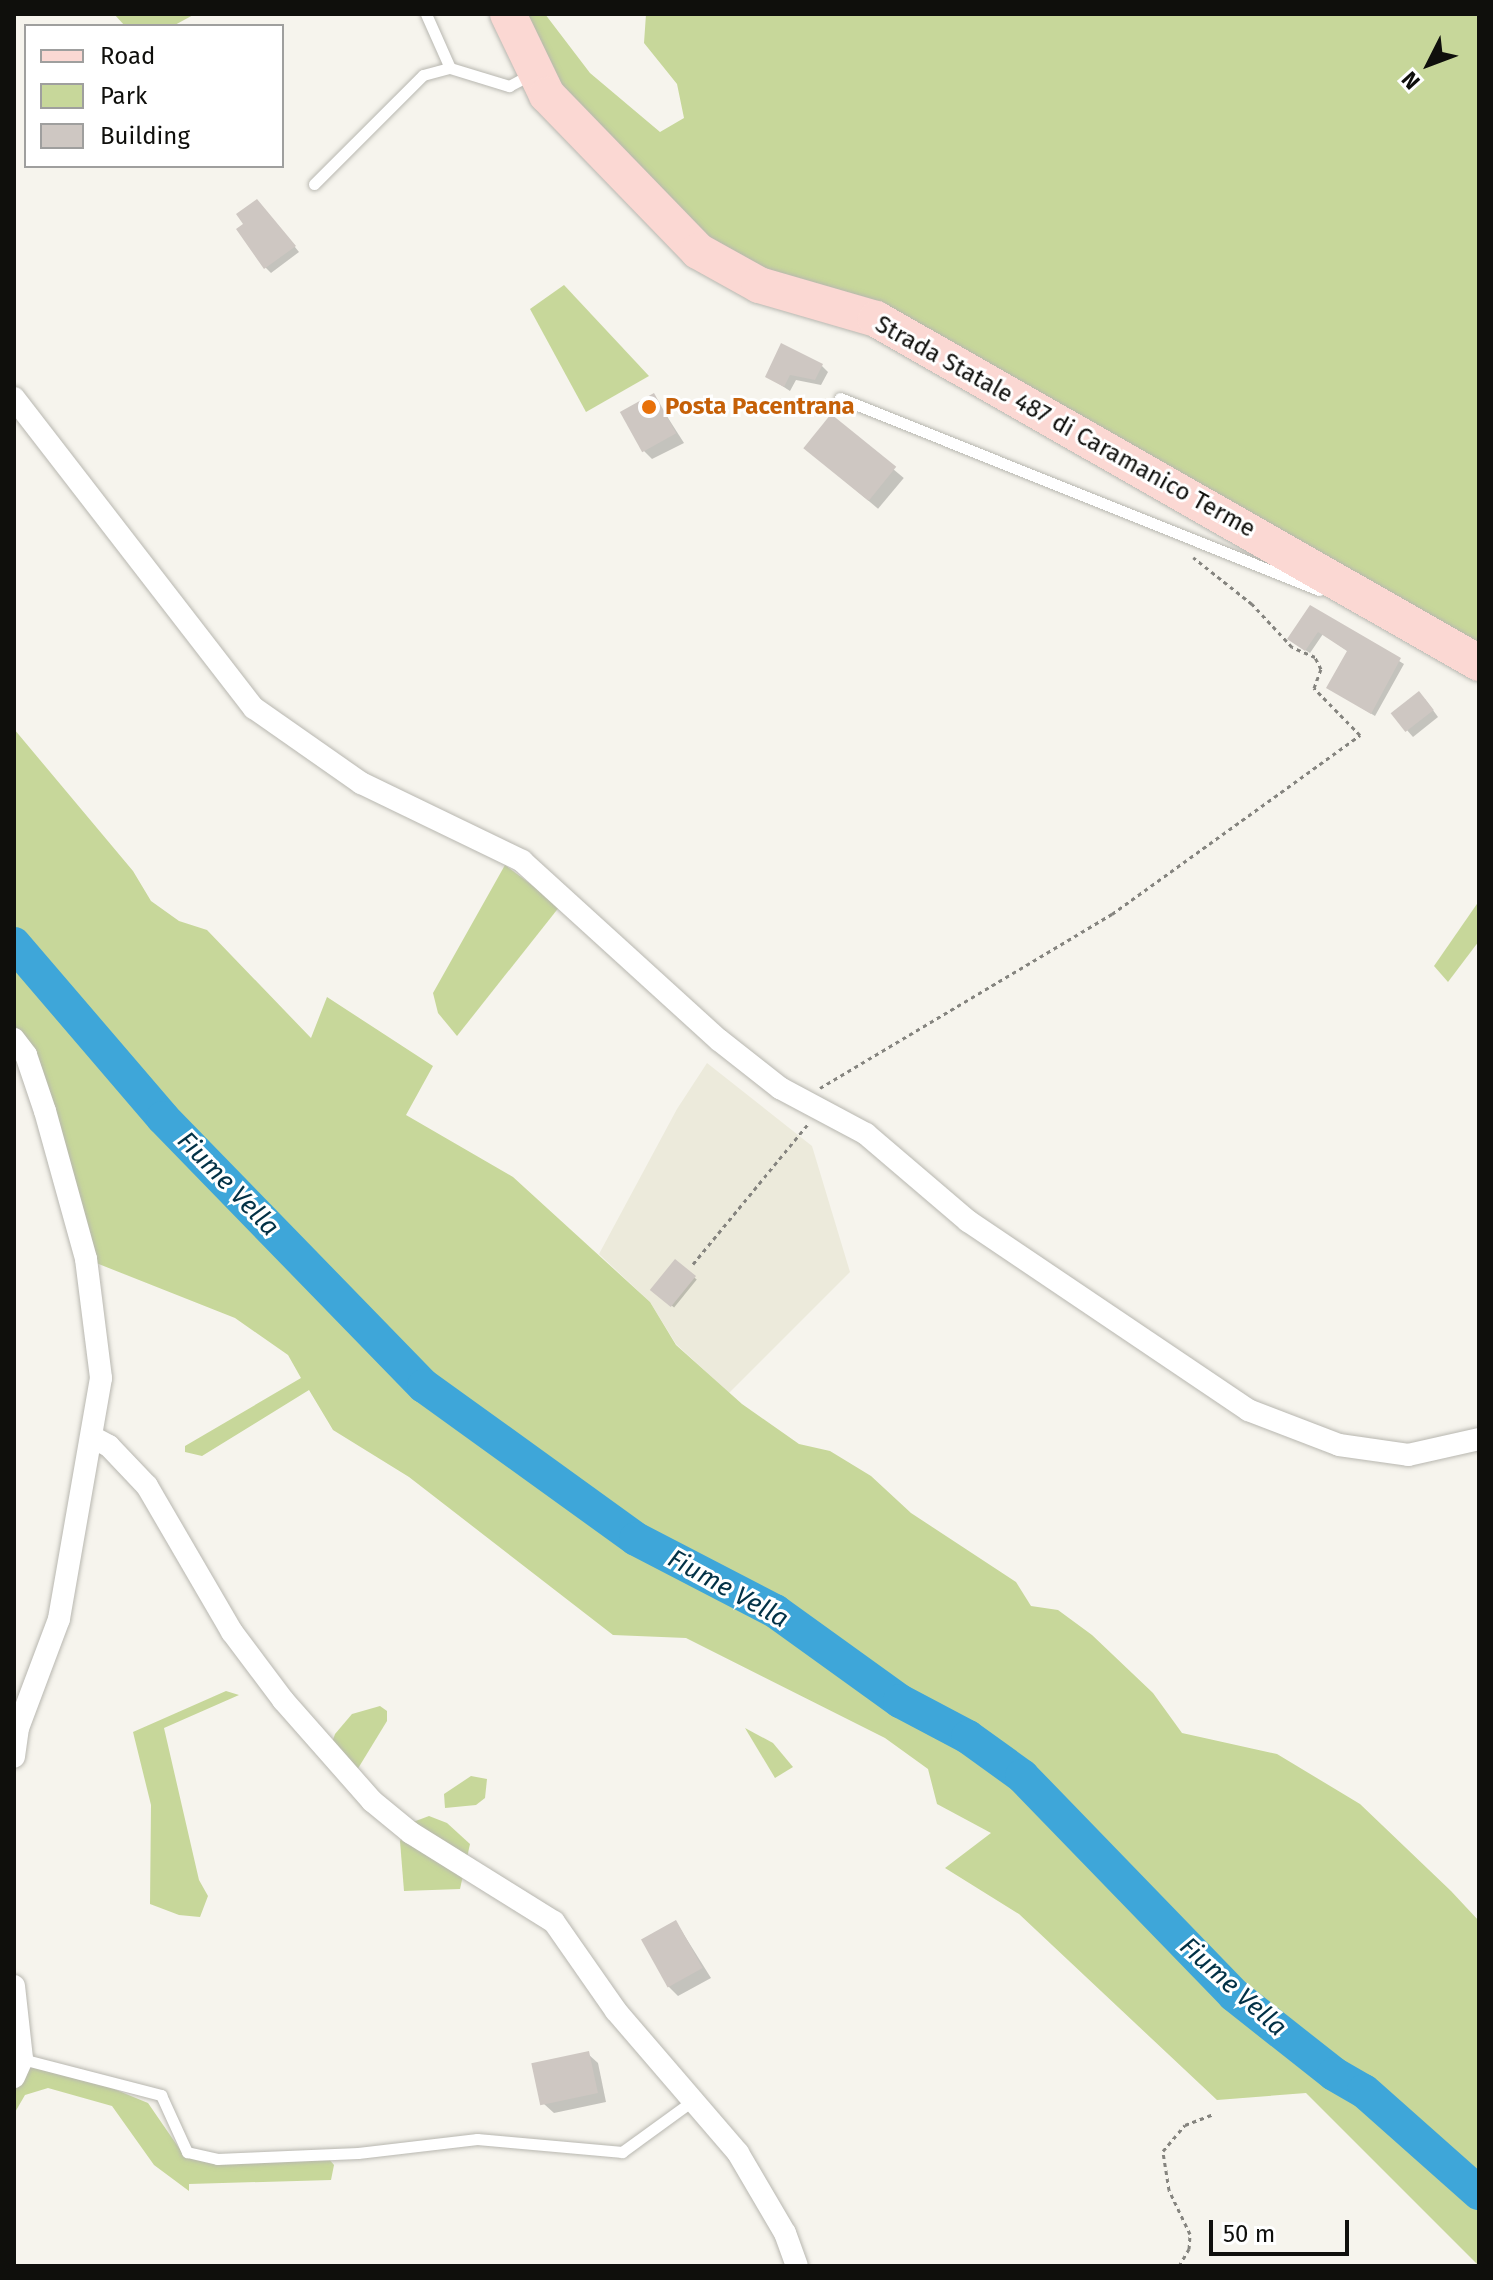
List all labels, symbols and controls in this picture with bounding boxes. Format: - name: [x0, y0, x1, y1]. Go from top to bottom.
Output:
- legend: [24, 24, 284, 168]
- north arrow: [1389, 24, 1469, 104]
- text: Road: [100, 42, 155, 70]
- text: N: [1396, 66, 1426, 95]
- text: Park: [100, 82, 147, 110]
- text: Building: [100, 122, 190, 150]
- street label: Strada Statale 487 di Caramanico Terme: [870, 310, 1260, 544]
- place label: Posta Pacentrana: [665, 393, 855, 421]
- marker: Posta Pacentrana: [640, 398, 658, 416]
- water label: Fiume Vella: [171, 1125, 285, 1243]
- water label: Fiume Vella: [662, 1543, 794, 1635]
- water label: Fiume Vella: [1173, 1931, 1293, 2043]
- scale bar: [1213, 2204, 1353, 2254]
- text: 50 m: [1223, 2220, 1275, 2248]

